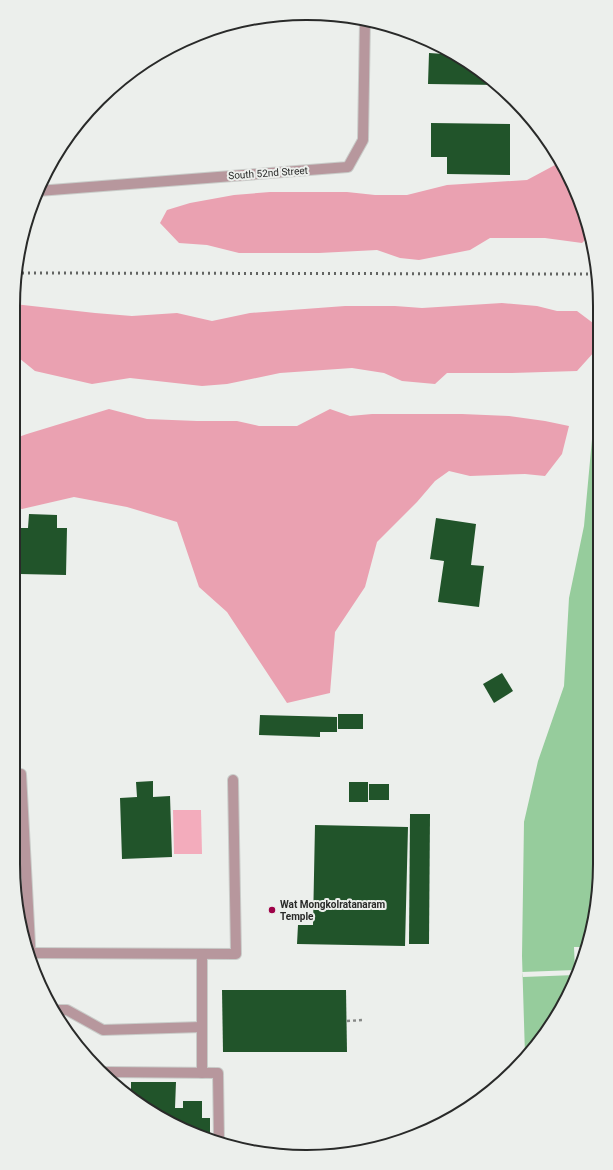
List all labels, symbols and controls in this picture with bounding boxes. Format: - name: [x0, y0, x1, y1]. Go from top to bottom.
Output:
- street label: South 52nd Street: [228, 165, 308, 181]
- place label: Wat Mongkolratanaram Temple: [280, 899, 386, 922]
- marker: Wat Mongkolratanaram Temple: [267, 905, 277, 915]

